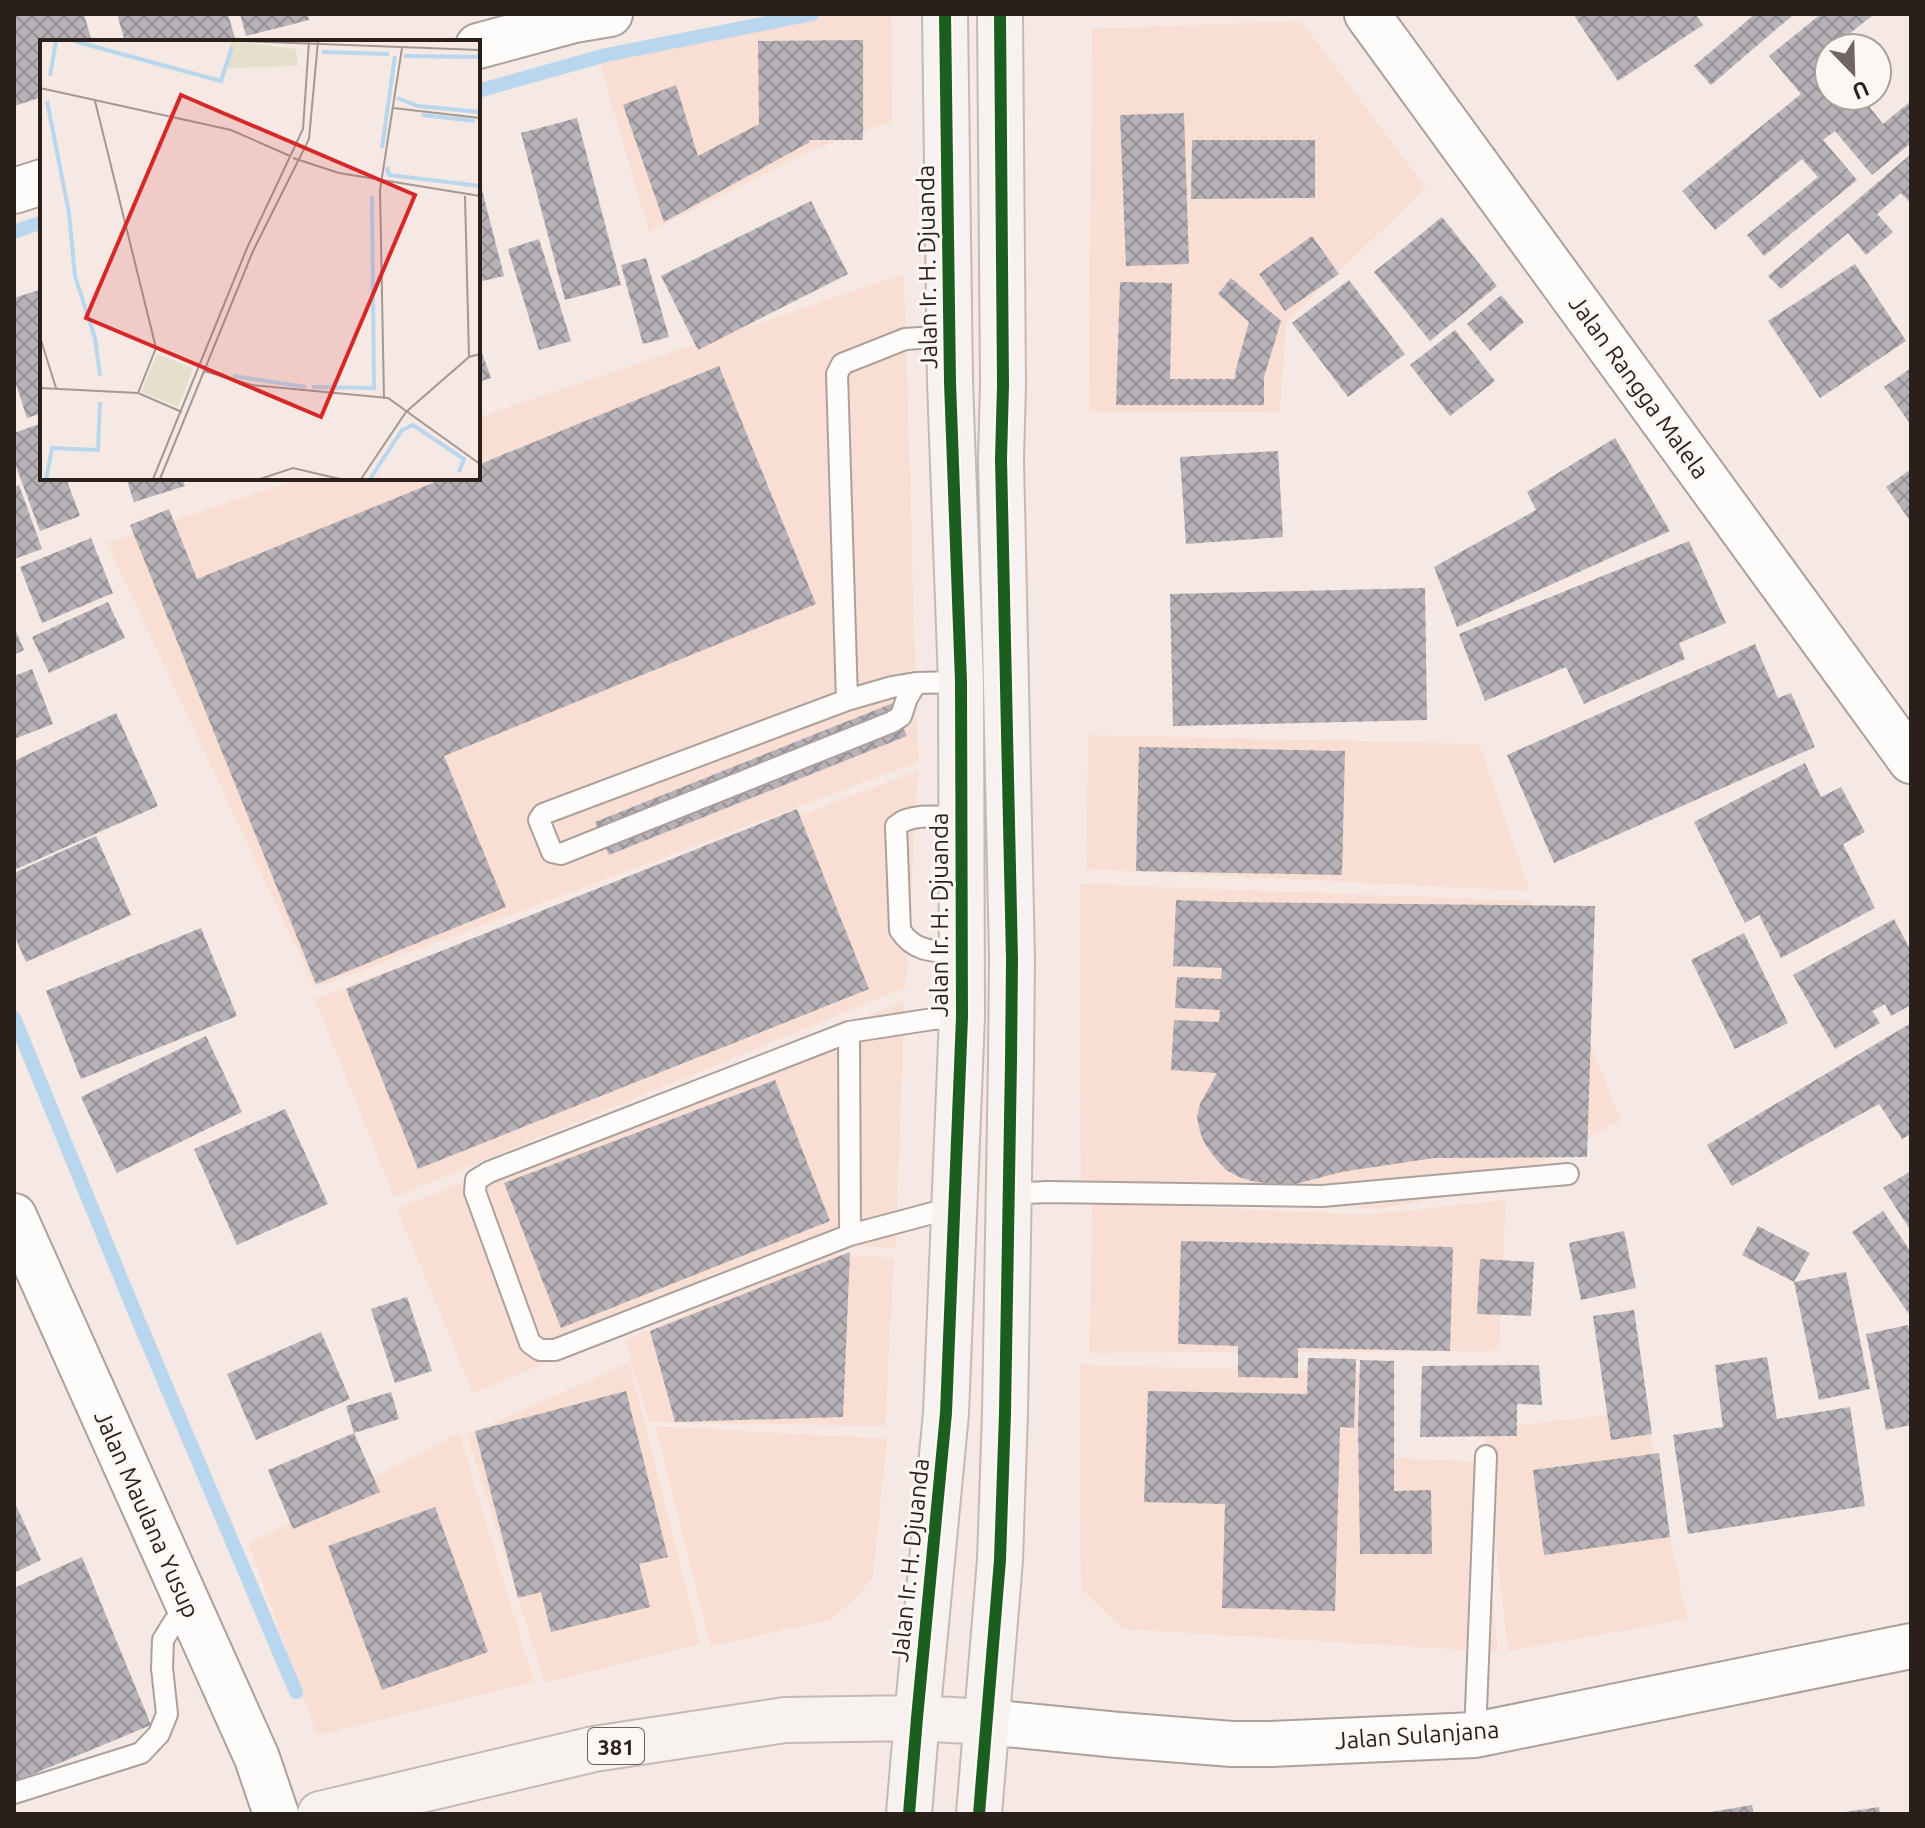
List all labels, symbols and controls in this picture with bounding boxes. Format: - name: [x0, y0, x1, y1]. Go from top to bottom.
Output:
- north arrow: [1813, 32, 1893, 112]
- inset map: [40, 40, 480, 480]
- text: U: [1849, 76, 1873, 105]
- street label: Jalan Ir. H. Djuanda: [912, 164, 942, 370]
- street label: Jalan Rangga Malela: [1563, 290, 1715, 484]
- street label: Jalan Ir. H. Djuanda: [926, 813, 953, 1017]
- street label: Jalan Maulana Yusup: [89, 1406, 205, 1622]
- street label: Jalan Ir. H. Djuanda: [886, 1457, 934, 1663]
- street label: Jalan Sulanjana: [1334, 1716, 1500, 1754]
- road number: 381: [588, 1728, 644, 1764]

